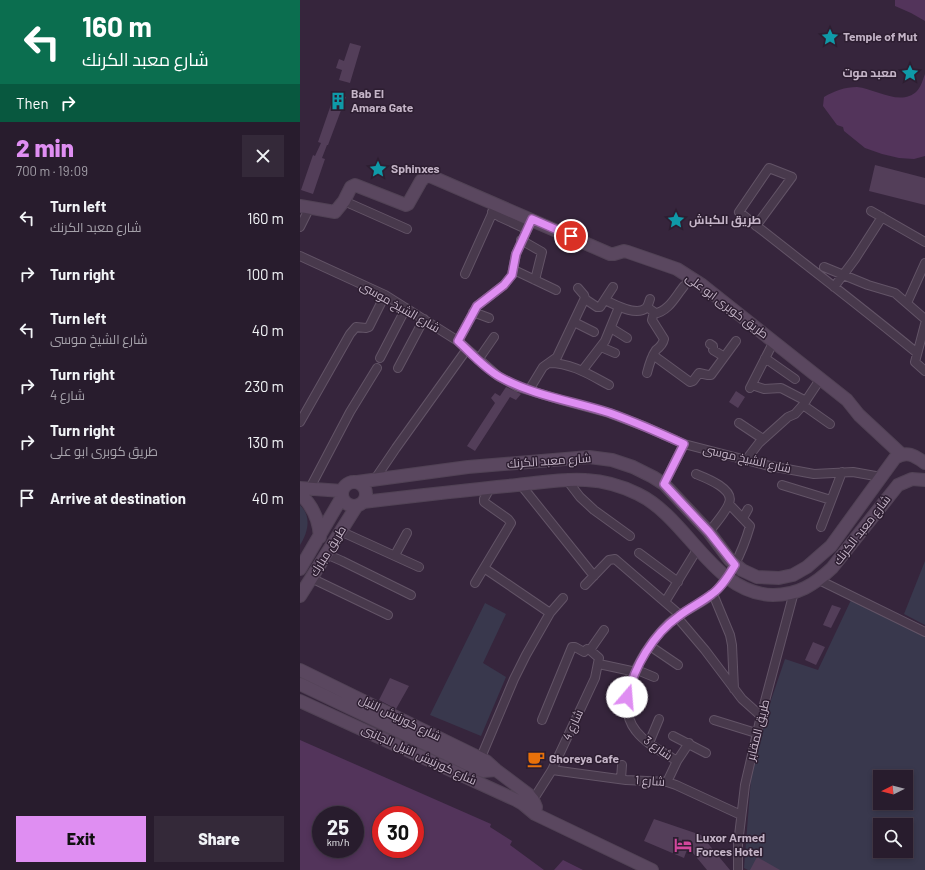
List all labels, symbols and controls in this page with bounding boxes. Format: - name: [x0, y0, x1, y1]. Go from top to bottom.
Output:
- text: 160 m: [82, 9, 152, 43]
- icon: left: [16, 16, 68, 68]
- place icon: Temple of Mut: [820, 27, 840, 47]
- place label: Temple of Mut: [843, 29, 918, 43]
- text: شارع معبد الكرنك: [82, 48, 209, 70]
- place icon: معبد موت: [900, 63, 920, 83]
- place label: معبد موت: [842, 65, 897, 81]
- place label: Bab El Amara Gate: [351, 86, 414, 114]
- building icon: Bab El Amara Gate: [328, 91, 348, 111]
- icon: right: [57, 92, 79, 114]
- text: Then: [16, 94, 49, 112]
- text: 2 min: [16, 133, 74, 162]
- button: close: [242, 135, 284, 177]
- place icon: Sphinxes: [368, 159, 388, 179]
- place label: Sphinxes: [391, 161, 440, 175]
- text: 700 m · 19:09: [16, 163, 88, 179]
- text: Turn left: [50, 197, 106, 215]
- icon: left: [16, 207, 38, 229]
- text: 160 m: [247, 209, 284, 227]
- place icon: طريق الكباش: [666, 210, 686, 230]
- place label: طريق الكباش: [689, 212, 761, 228]
- text: شارع معبد الكرنك: [50, 219, 141, 235]
- pin: [554, 219, 588, 253]
- icon: arrive: [560, 225, 582, 247]
- icon: right: [16, 263, 38, 285]
- text: Turn right: [50, 265, 115, 283]
- text: 100 m: [246, 265, 284, 283]
- street label: طريق كوبرى ابو على: [683, 270, 772, 342]
- street label: شارع الشيخ موسى: [357, 278, 443, 336]
- text: Turn left: [50, 309, 106, 327]
- icon: left: [16, 319, 38, 341]
- text: 40 m: [252, 321, 284, 339]
- text: شارع الشيخ موسى: [50, 331, 147, 347]
- text: Turn right: [50, 365, 115, 383]
- icon: right: [16, 375, 38, 397]
- text: 230 m: [244, 377, 284, 395]
- text: شارع 4: [50, 387, 85, 403]
- text: Turn right: [50, 421, 115, 439]
- icon: right: [16, 431, 38, 453]
- text: 130 m: [247, 433, 284, 451]
- street label: شارع الشيخ موسى: [701, 441, 793, 477]
- text: طريق كوبرى ابو على: [50, 443, 158, 459]
- street label: شارع معبد الكرنك: [506, 450, 592, 472]
- icon: arrive: [16, 487, 38, 509]
- text: Arrive at destination: [50, 489, 186, 507]
- text: 40 m: [252, 489, 284, 507]
- street label: شارع معبد الكرنك: [830, 492, 894, 568]
- street label: طريق مبارك: [306, 522, 349, 579]
- position arrow: [606, 676, 648, 718]
- street label: شارع كورنيش النيل: [356, 691, 444, 745]
- street label: طريق المقابر: [742, 698, 772, 763]
- street label: شارع 4: [559, 707, 587, 743]
- street label: شارع كورنيش النيل الجانبى: [359, 721, 479, 789]
- street label: شارع 3: [640, 732, 676, 764]
- cafe icon: Ghoreya Cafe: [526, 749, 546, 769]
- place label: Ghoreya Cafe: [549, 751, 619, 765]
- north arrow: [873, 770, 913, 810]
- map controls: [873, 770, 913, 858]
- street label: شارع 1: [635, 772, 666, 790]
- speed limit sign: 30: [372, 806, 424, 858]
- text: 25: [327, 815, 349, 839]
- button: Exit: [16, 816, 146, 862]
- button: Share: [154, 816, 284, 862]
- button: search: [873, 818, 913, 858]
- place label: Luxor Armed Forces Hotel: [696, 830, 765, 858]
- hotel icon: Luxor Armed Forces Hotel: [673, 835, 693, 855]
- text: km/h: [327, 836, 349, 848]

